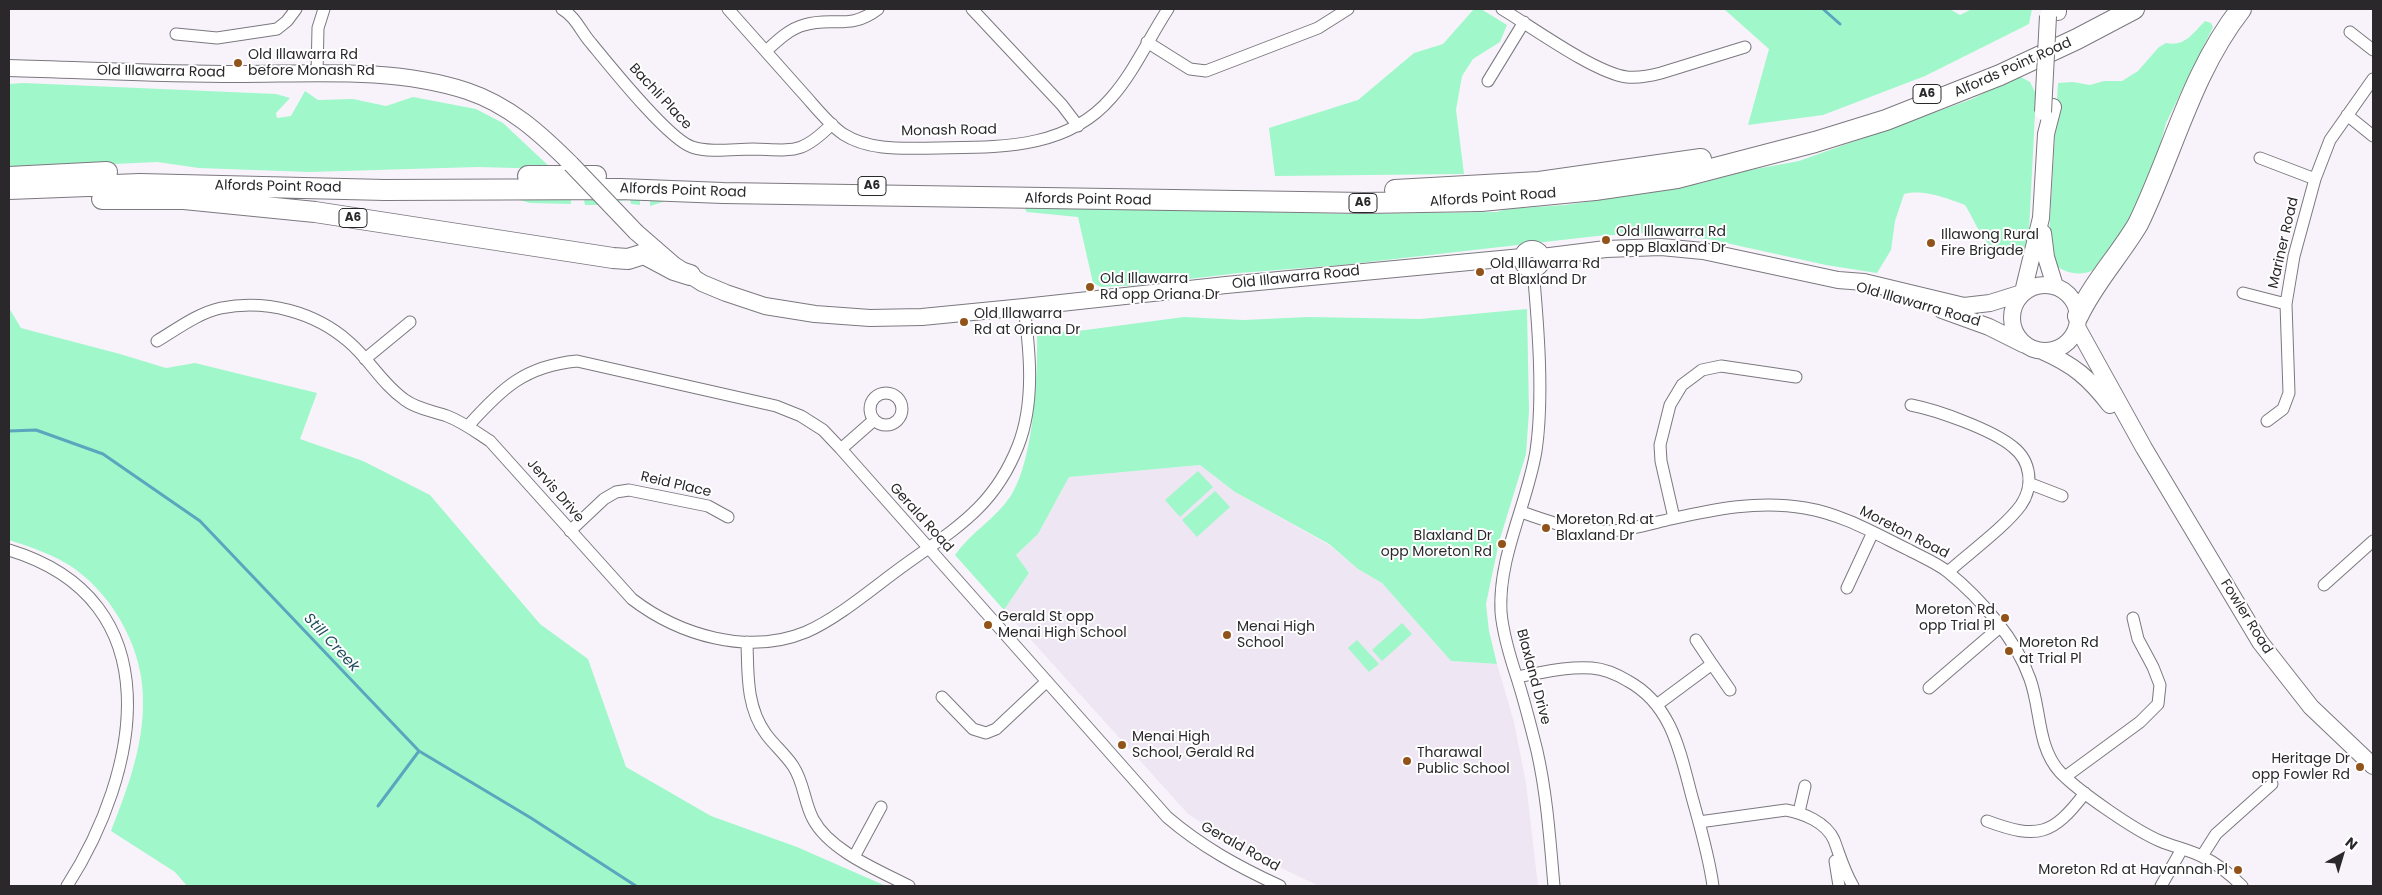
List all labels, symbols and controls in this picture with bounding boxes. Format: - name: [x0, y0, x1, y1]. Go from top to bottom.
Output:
- street label: Alfords Point Road: [1952, 35, 2074, 101]
- place label: Old Illawarra Rd before Monash Rd: [248, 47, 375, 80]
- marker: Old Illawarra Rd before Monash Rd: [232, 57, 244, 69]
- street label: Bachli Place: [625, 60, 695, 134]
- street label: Old Illawarra Road: [97, 62, 225, 82]
- road number: A6: [1913, 85, 1941, 104]
- street label: Monash Road: [901, 122, 997, 140]
- street label: Alfords Point Road: [214, 177, 342, 197]
- road number: A6: [858, 177, 886, 196]
- street label: Alfords Point Road: [619, 180, 747, 202]
- street label: Alfords Point Road: [1429, 185, 1557, 211]
- street label: Alfords Point Road: [1024, 190, 1152, 210]
- road number: A6: [1349, 194, 1377, 212]
- street label: Mariner Road: [2265, 196, 2303, 290]
- road number: A6: [339, 208, 367, 228]
- place label: Old Illawarra Rd opp Blaxland Dr: [1616, 224, 1726, 256]
- place label: Illawong Rural Fire Brigade: [1941, 227, 2039, 260]
- marker: Old Illawarra Rd opp Blaxland Dr: [1600, 234, 1612, 246]
- marker: Illawong Rural Fire Brigade: [1925, 237, 1937, 249]
- place label: Old Illawarra Rd at Blaxland Dr: [1490, 256, 1600, 288]
- street label: Old Illawarra Road: [1231, 263, 1361, 293]
- marker: Old Illawarra Rd at Blaxland Dr: [1474, 266, 1486, 278]
- place label: Old Illawarra Rd opp Oriana Dr: [1100, 271, 1220, 304]
- street label: Old Illawarra Road: [1854, 279, 1982, 331]
- marker: Old Illawarra Rd opp Oriana Dr: [1084, 281, 1096, 293]
- place label: Old Illawarra Rd at Oriana Dr: [974, 306, 1080, 338]
- marker: Old Illawarra Rd at Oriana Dr: [958, 316, 970, 328]
- street label: Jervis Drive: [523, 456, 587, 526]
- street label: Reid Place: [639, 469, 713, 501]
- street label: Gerald Road: [886, 480, 956, 556]
- street label: Moreton Road: [1856, 503, 1952, 563]
- place label: Moreton Rd at Blaxland Dr: [1556, 512, 1654, 544]
- marker: Moreton Rd at Blaxland Dr: [1540, 522, 1552, 534]
- place label: Blaxland Dr opp Moreton Rd: [1381, 528, 1492, 560]
- marker: Blaxland Dr opp Moreton Rd: [1496, 538, 1508, 550]
- street label: Fowler Road: [2216, 577, 2276, 657]
- place label: Moreton Rd opp Trial Pl: [1915, 602, 1995, 634]
- place label: Gerald St opp Menai High School: [998, 609, 1127, 642]
- water label: Still Creek: [299, 610, 363, 676]
- marker: Moreton Rd opp Trial Pl: [1999, 612, 2011, 624]
- marker: Gerald St opp Menai High School: [982, 619, 994, 631]
- place label: Menai High School: [1237, 619, 1315, 652]
- street label: Blaxland Drive: [1512, 627, 1554, 727]
- marker: Menai High School: [1221, 629, 1233, 641]
- place label: Moreton Rd at Trial Pl: [2019, 635, 2099, 668]
- marker: Moreton Rd at Trial Pl: [2003, 645, 2015, 657]
- place label: Menai High School, Gerald Rd: [1132, 729, 1254, 762]
- marker: Menai High School, Gerald Rd: [1116, 739, 1128, 751]
- place label: Tharawal Public School: [1417, 745, 1510, 778]
- place label: Heritage Dr opp Fowler Rd: [2252, 751, 2350, 784]
- marker: Tharawal Public School: [1401, 755, 1413, 767]
- marker: Heritage Dr opp Fowler Rd: [2354, 761, 2366, 773]
- street label: Gerald Road: [1198, 818, 1282, 876]
- north arrow: [2317, 830, 2367, 880]
- text: N: [2341, 832, 2362, 854]
- place label: Moreton Rd at Havannah Pl: [2038, 862, 2228, 878]
- marker: Moreton Rd at Havannah Pl: [2232, 864, 2244, 876]

